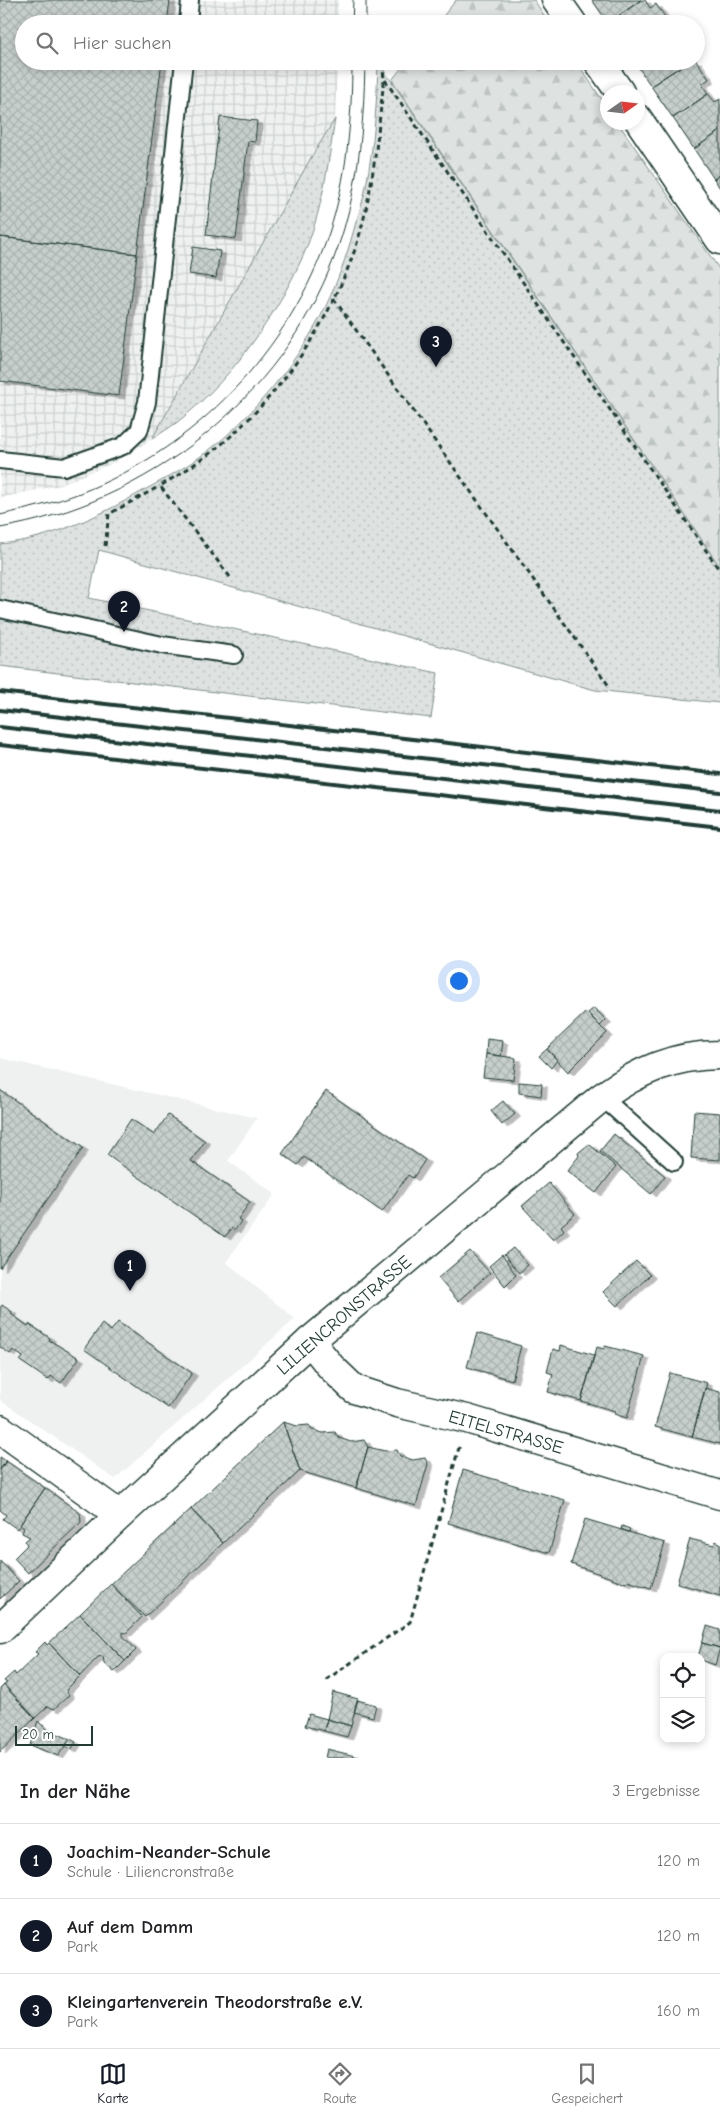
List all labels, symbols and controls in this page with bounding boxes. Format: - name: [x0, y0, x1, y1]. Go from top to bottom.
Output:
- search box: [15, 15, 705, 70]
- icon: search: [33, 29, 61, 57]
- text: Hier suchen: [73, 32, 171, 54]
- north arrow: [600, 85, 645, 130]
- pin: 3: [420, 326, 452, 367]
- pin: 2: [108, 591, 140, 632]
- your location: [446, 968, 472, 994]
- pin: 1: [114, 1250, 146, 1291]
- street label: LILIENCRONSTRASSE: [273, 1251, 416, 1379]
- street label: EITELSTRASSE: [446, 1406, 566, 1459]
- map controls: [660, 1653, 705, 1743]
- button: locate: [660, 1653, 705, 1698]
- button: layers: [660, 1698, 705, 1743]
- scale bar: [15, 1723, 92, 1746]
- text: 20 m: [22, 1726, 54, 1743]
- text: In der Nähe: [20, 1779, 130, 1803]
- text: 3 Ergebnisse: [612, 1782, 700, 1800]
- text: Joachim-Neander-Schule: [67, 1841, 271, 1863]
- text: 1: [33, 1852, 39, 1870]
- text: 120 m: [657, 1852, 700, 1870]
- text: Schule · Liliencronstraße: [67, 1863, 234, 1881]
- text: Auf dem Damm: [67, 1916, 193, 1938]
- text: 2: [32, 1927, 40, 1945]
- text: 120 m: [657, 1927, 700, 1945]
- text: Park: [67, 1938, 98, 1956]
- text: Kleingartenverein Theodorstraße e.V.: [67, 1991, 363, 2013]
- text: 3: [32, 2002, 40, 2020]
- text: 160 m: [657, 2002, 700, 2020]
- text: Park: [67, 2013, 98, 2031]
- tab: Karte: [97, 2060, 129, 2107]
- tab: Route: [323, 2060, 357, 2107]
- tab: Gespeichert: [551, 2060, 623, 2107]

